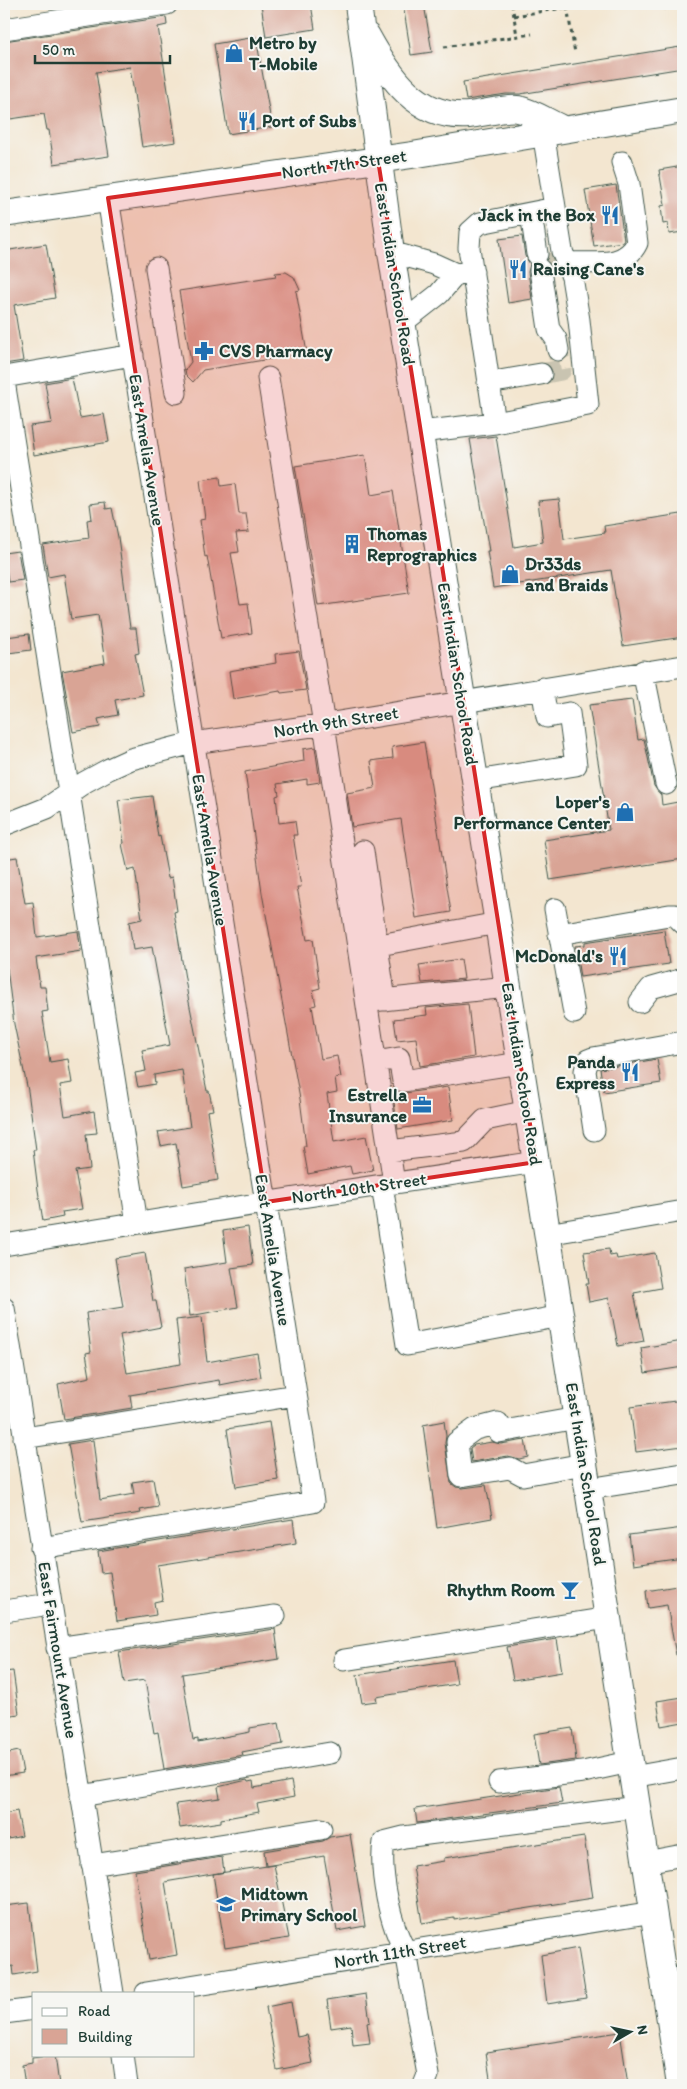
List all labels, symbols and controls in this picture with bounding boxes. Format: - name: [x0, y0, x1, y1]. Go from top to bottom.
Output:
- scale bar: [35, 32, 170, 64]
- place label: Metro by T-Mobile: [248, 32, 318, 75]
- text: 50 m: [42, 41, 75, 59]
- shop icon: Metro by T-Mobile: [223, 42, 245, 64]
- restaurant icon: Port of Subs: [236, 110, 258, 132]
- place label: Port of Subs: [262, 110, 356, 132]
- street label: North 7th Street: [280, 144, 408, 184]
- street label: East Indian School Road: [370, 181, 420, 367]
- place label: Jack in the Box: [477, 204, 596, 226]
- restaurant icon: Jack in the Box: [599, 204, 621, 226]
- restaurant icon: Raising Cane's: [507, 258, 529, 280]
- place label: Raising Cane's: [533, 258, 644, 280]
- pharmacy icon: CVS Pharmacy: [193, 340, 215, 362]
- place label: CVS Pharmacy: [219, 340, 333, 362]
- street label: East Amelia Avenue: [124, 372, 170, 528]
- place label: Thomas Reprographics: [366, 523, 477, 566]
- building icon: Thomas Reprographics: [341, 533, 363, 555]
- place label: Dr33ds and Braids: [525, 553, 608, 596]
- shop icon: Dr33ds and Braids: [499, 563, 521, 585]
- street label: East Indian School Road: [433, 581, 483, 767]
- street label: North 9th Street: [272, 701, 400, 743]
- street label: East Amelia Avenue: [187, 772, 233, 928]
- place label: Loper's Performance Center: [453, 791, 611, 834]
- shop icon: Loper's Performance Center: [614, 801, 636, 823]
- place label: McDonald's: [515, 945, 603, 967]
- restaurant icon: McDonald's: [607, 945, 629, 967]
- street label: East Indian School Road: [497, 981, 547, 1167]
- place label: Panda Express: [556, 1051, 615, 1094]
- restaurant icon: Panda Express: [619, 1061, 641, 1083]
- place label: Estrella Insurance: [329, 1084, 407, 1127]
- office icon: Estrella Insurance: [411, 1094, 433, 1116]
- street label: North 10th Street: [290, 1168, 428, 1208]
- street label: East Amelia Avenue: [250, 1172, 296, 1328]
- street label: East Indian School Road: [561, 1381, 611, 1567]
- street label: East Fairmount Avenue: [33, 1560, 83, 1740]
- place label: Rhythm Room: [447, 1579, 556, 1601]
- bar icon: Rhythm Room: [559, 1579, 581, 1601]
- place label: Midtown Primary School: [241, 1883, 358, 1926]
- school or university icon: Midtown Primary School: [215, 1893, 237, 1915]
- street label: North 11th Street: [332, 1931, 468, 1973]
- legend: [32, 1992, 195, 2056]
- text: Road: [78, 2002, 111, 2020]
- north arrow: [604, 2006, 654, 2056]
- text: N: [633, 2024, 651, 2036]
- text: Building: [78, 2028, 132, 2046]

